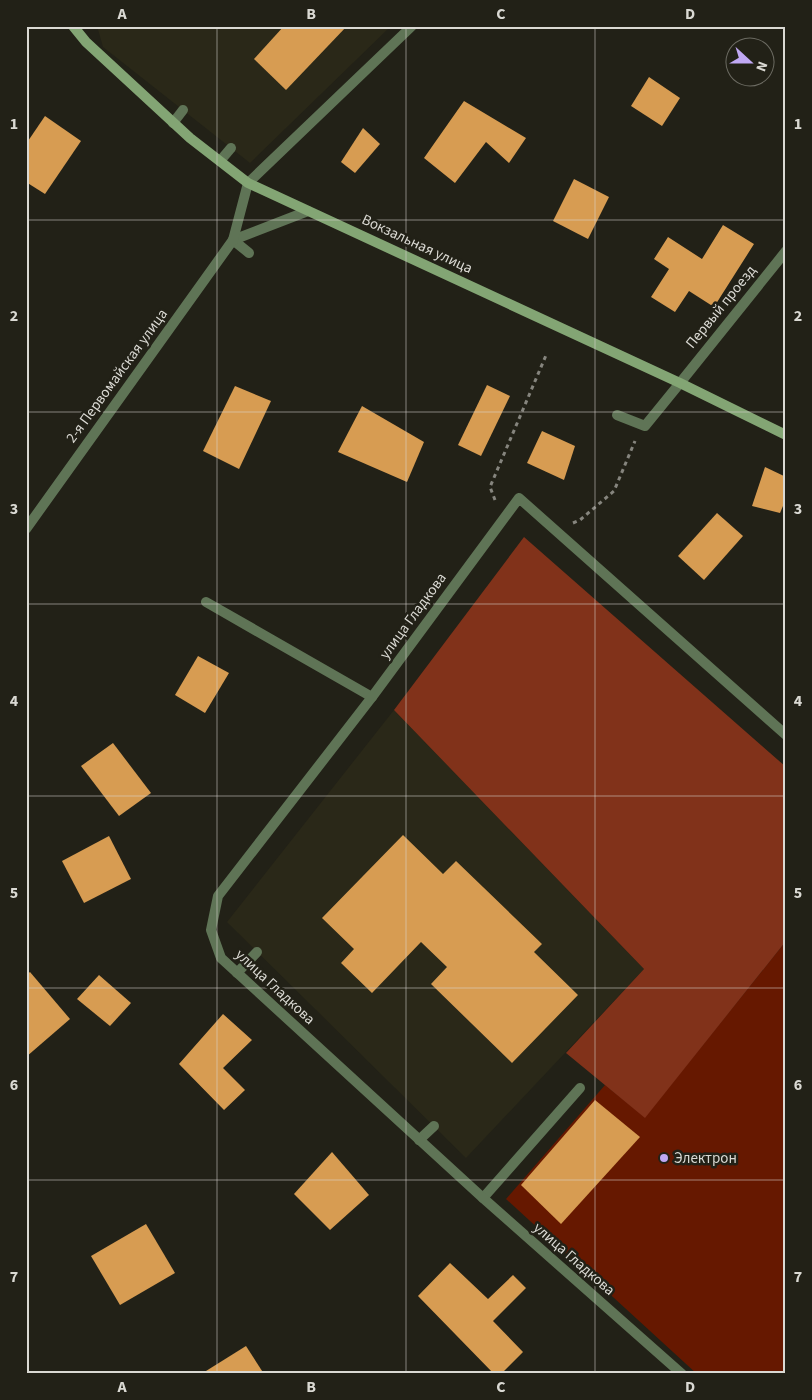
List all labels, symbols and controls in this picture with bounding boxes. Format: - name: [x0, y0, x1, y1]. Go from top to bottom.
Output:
- text: A: [116, 3, 127, 25]
- text: B: [306, 3, 316, 25]
- text: C: [496, 3, 506, 25]
- text: D: [685, 3, 695, 25]
- north arrow: [724, 38, 774, 88]
- text: N: [750, 58, 772, 74]
- text: 1: [10, 113, 18, 135]
- text: 1: [794, 113, 802, 135]
- street label: Вокзальная улица: [358, 209, 476, 279]
- street label: Первый проезд: [681, 261, 761, 353]
- text: 2: [10, 305, 18, 327]
- street label: 2-я Первомайская улица: [61, 305, 173, 447]
- text: 2: [794, 305, 802, 327]
- text: 3: [10, 498, 18, 520]
- text: 3: [794, 498, 802, 520]
- street label: улица Гладкова: [374, 569, 452, 663]
- text: 4: [10, 690, 19, 712]
- text: 4: [794, 690, 803, 712]
- text: 5: [10, 882, 18, 904]
- text: 5: [794, 882, 802, 904]
- street label: улица Гладкова: [230, 945, 320, 1029]
- text: 6: [10, 1074, 18, 1096]
- text: 6: [794, 1074, 802, 1096]
- place label: Электрон: [674, 1148, 737, 1169]
- marker: Электрон: [658, 1152, 670, 1164]
- street label: улица Гладкова: [529, 1218, 619, 1300]
- text: 7: [10, 1266, 18, 1288]
- text: 7: [794, 1266, 802, 1288]
- text: A: [116, 1376, 127, 1398]
- text: B: [306, 1376, 316, 1398]
- text: C: [496, 1376, 506, 1398]
- text: D: [685, 1376, 695, 1398]

